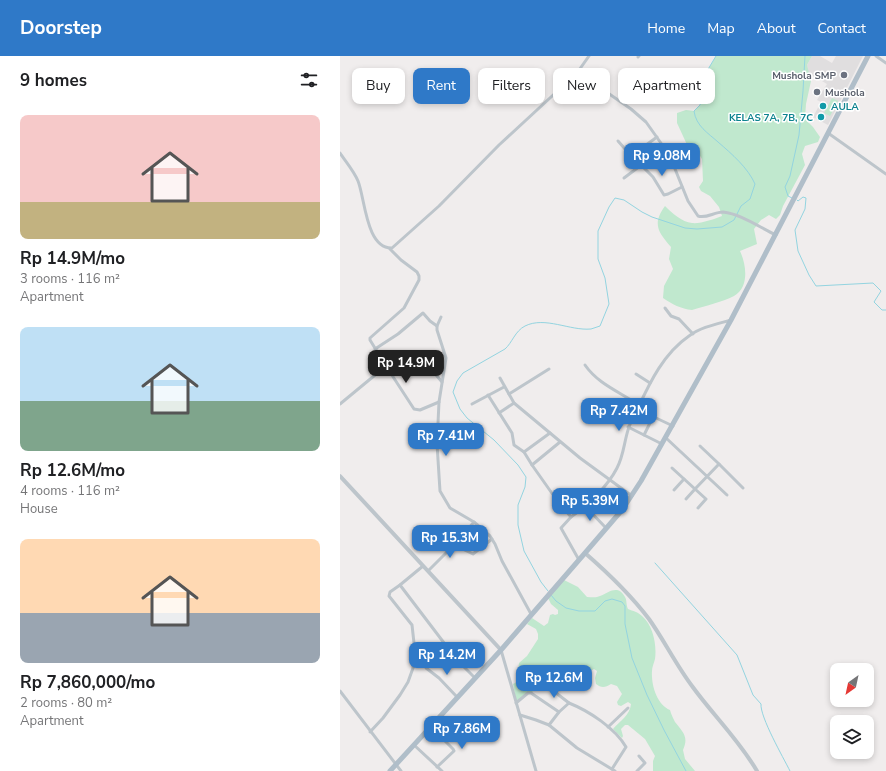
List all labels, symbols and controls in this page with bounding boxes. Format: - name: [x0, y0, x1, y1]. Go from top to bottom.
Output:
- text: Doorstep: [20, 15, 102, 41]
- text: Home: [647, 19, 685, 38]
- text: Map: [707, 19, 735, 38]
- text: About: [757, 19, 796, 38]
- text: Contact: [818, 19, 866, 38]
- chip: Buy: [352, 68, 405, 104]
- chip: Rent: [413, 68, 470, 104]
- chip: Filters: [478, 68, 545, 104]
- chip: New: [553, 68, 610, 104]
- chip: Apartment: [618, 68, 715, 104]
- text: 9 homes: [20, 69, 87, 92]
- icon: filters: [298, 69, 320, 91]
- place label: Mushola SMP: [772, 69, 836, 83]
- marker: Mushola SMP: [839, 70, 849, 80]
- place label: Mushola: [825, 86, 865, 100]
- marker: Mushola: [812, 87, 822, 97]
- place label: AULA: [831, 100, 859, 114]
- marker: AULA: [818, 101, 828, 111]
- place label: KELAS 7A, 7B, 7C: [729, 111, 813, 125]
- marker: KELAS 7A, 7B, 7C: [816, 112, 826, 122]
- icon: home: [134, 141, 206, 213]
- pin: Rp 9.08M: [621, 143, 703, 177]
- text: Rp 9.08M: [633, 147, 691, 165]
- text: Rp 14.9M/mo: [20, 247, 125, 270]
- text: 3 rooms · 116 m²: [20, 270, 120, 288]
- text: Apartment: [20, 288, 83, 306]
- pin: Rp 14.9M: [365, 350, 447, 384]
- icon: home: [134, 353, 206, 425]
- text: Rp 14.9M: [377, 354, 435, 372]
- pin: Rp 7.42M: [578, 398, 660, 432]
- text: Rp 7.42M: [590, 402, 648, 420]
- pin: Rp 7.41M: [405, 423, 487, 457]
- text: Rp 7.41M: [417, 427, 475, 445]
- text: Rp 12.6M/mo: [20, 459, 125, 482]
- text: 4 rooms · 116 m²: [20, 482, 120, 500]
- pin: Rp 5.39M: [549, 488, 631, 522]
- text: Rp 5.39M: [561, 492, 619, 510]
- text: House: [20, 500, 58, 518]
- pin: Rp 15.3M: [409, 525, 491, 559]
- text: Rp 15.3M: [421, 529, 479, 547]
- icon: home: [134, 565, 206, 637]
- pin: Rp 14.2M: [406, 642, 488, 676]
- text: Rp 14.2M: [418, 646, 476, 664]
- north arrow: [830, 663, 874, 707]
- map controls: [830, 663, 874, 759]
- pin: Rp 12.6M: [513, 665, 595, 699]
- text: Rp 12.6M: [525, 669, 583, 687]
- text: Rp 7,860,000/mo: [20, 671, 155, 694]
- text: 2 rooms · 80 m²: [20, 694, 112, 712]
- text: Apartment: [20, 712, 83, 730]
- button: layers: [830, 715, 874, 759]
- pin: Rp 7.86M: [421, 716, 503, 750]
- text: Rp 7.86M: [433, 720, 491, 738]

